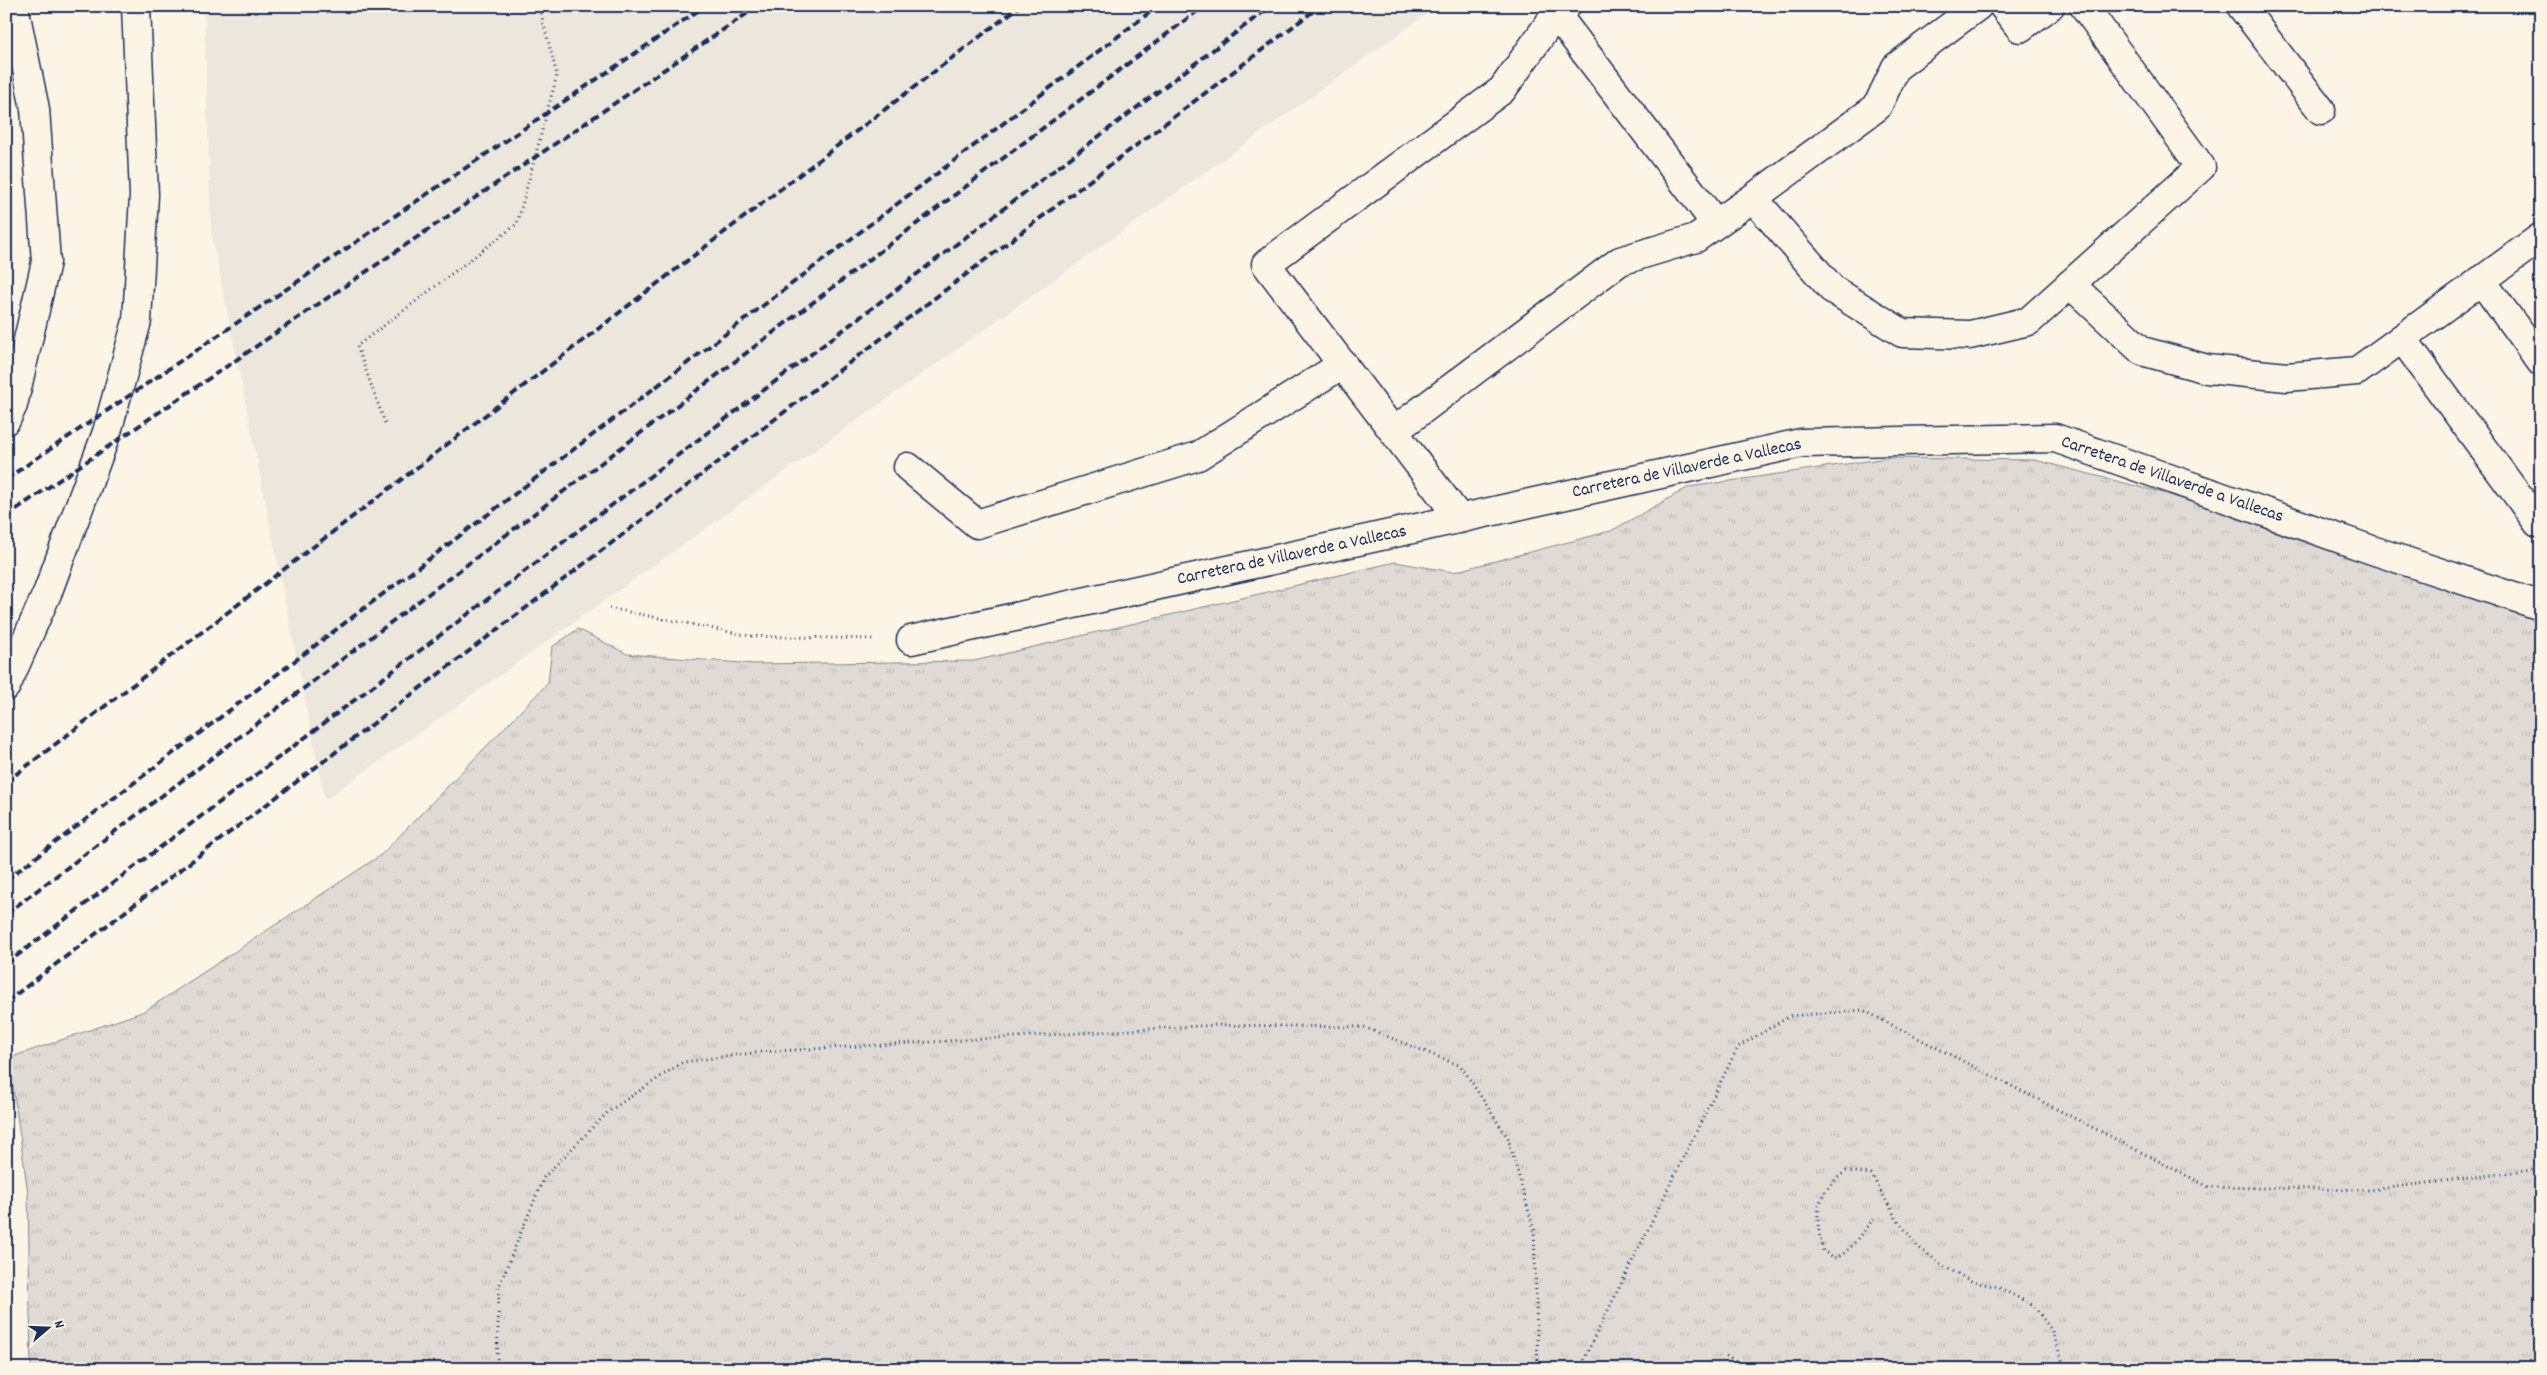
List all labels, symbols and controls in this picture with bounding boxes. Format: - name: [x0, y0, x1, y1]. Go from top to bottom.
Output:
- street label: Carretera de Villaverde a Vallecas: [2057, 430, 2287, 530]
- street label: Carretera de Villaverde a Vallecas: [1570, 432, 1804, 506]
- street label: Carretera de Villaverde a Vallecas: [1175, 519, 1409, 593]
- north arrow: [22, 1302, 72, 1352]
- text: N: [48, 1318, 69, 1331]

